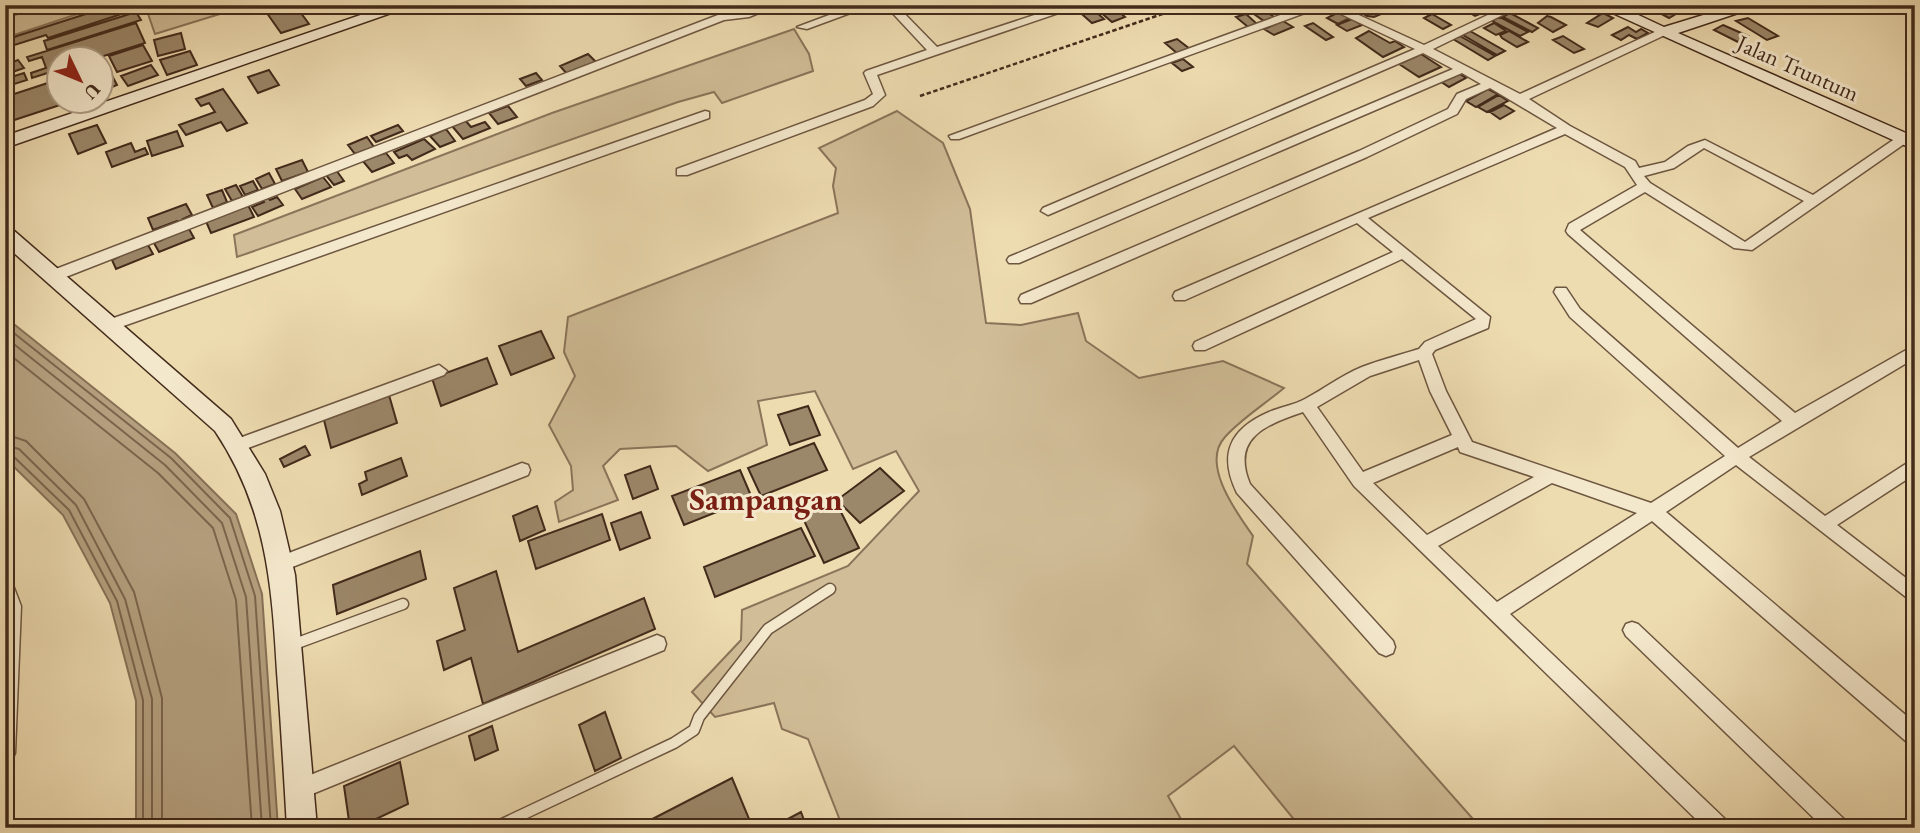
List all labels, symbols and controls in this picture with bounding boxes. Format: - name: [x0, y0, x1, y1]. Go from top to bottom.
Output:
- street label: Jalan Truntum: [1730, 27, 1864, 108]
- north arrow: [46, 46, 116, 116]
- text: U: [78, 78, 106, 105]
- district label: Sampangan: [689, 478, 843, 520]

